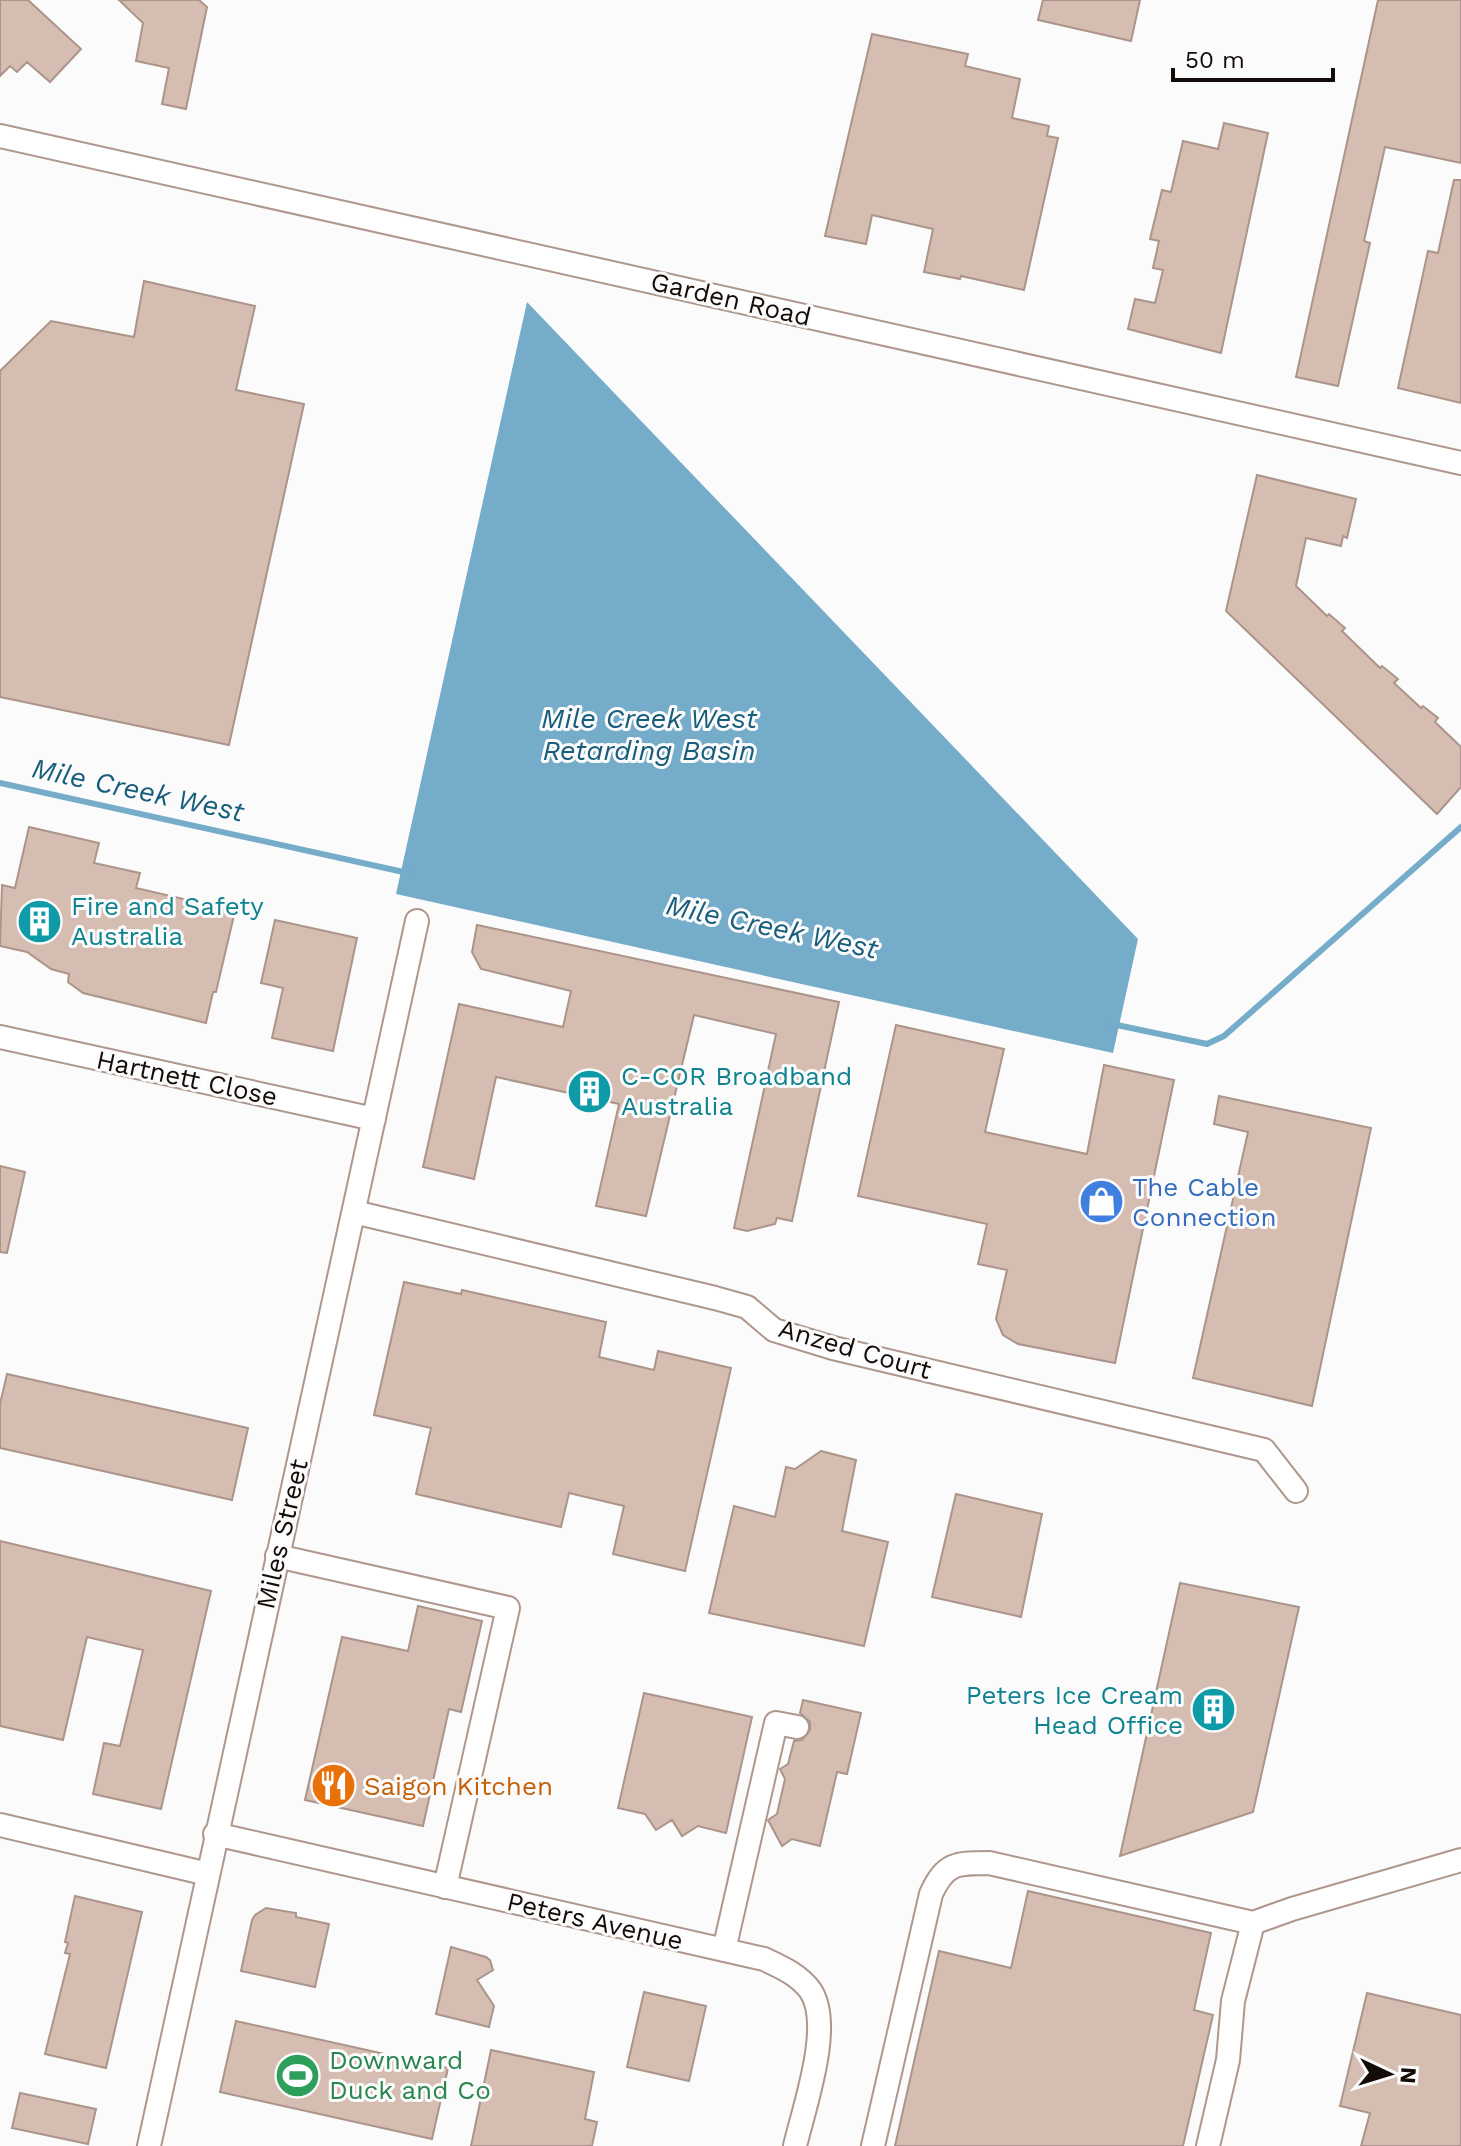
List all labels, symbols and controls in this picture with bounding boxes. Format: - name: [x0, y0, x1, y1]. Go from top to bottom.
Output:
- scale bar: [1173, 32, 1333, 82]
- text: 50 m: [1185, 46, 1245, 74]
- street label: Garden Road: [648, 266, 814, 332]
- water label: Mile Creek West Retarding Basin: [541, 702, 758, 767]
- water label: Mile Creek West: [29, 751, 248, 829]
- water label: Mile Creek West: [663, 888, 882, 966]
- place label: Fire and Safety Australia: [71, 891, 264, 951]
- building icon: Fire and Safety Australia: [16, 897, 64, 945]
- street label: Hartnett Close: [94, 1044, 280, 1112]
- place label: C-COR Broadband Australia: [621, 1061, 852, 1121]
- building icon: C-COR Broadband Australia: [566, 1067, 614, 1115]
- place label: The Cable Connection: [1132, 1172, 1277, 1232]
- shop icon: The Cable Connection: [1077, 1178, 1125, 1226]
- street label: Anzed Court: [775, 1313, 935, 1385]
- street label: Miles Street: [250, 1456, 314, 1612]
- place label: Peters Ice Cream Head Office: [966, 1680, 1183, 1740]
- building icon: Peters Ice Cream Head Office: [1190, 1686, 1238, 1734]
- restaurant icon: Saigon Kitchen: [309, 1762, 357, 1810]
- place label: Saigon Kitchen: [364, 1771, 553, 1801]
- street label: Peters Avenue: [504, 1886, 686, 1956]
- north arrow: [1349, 2034, 1429, 2114]
- place label: Downward Duck and Co: [329, 2045, 491, 2105]
- sports icon: Downward Duck and Co: [274, 2051, 322, 2099]
- text: N: [1395, 2066, 1421, 2084]

